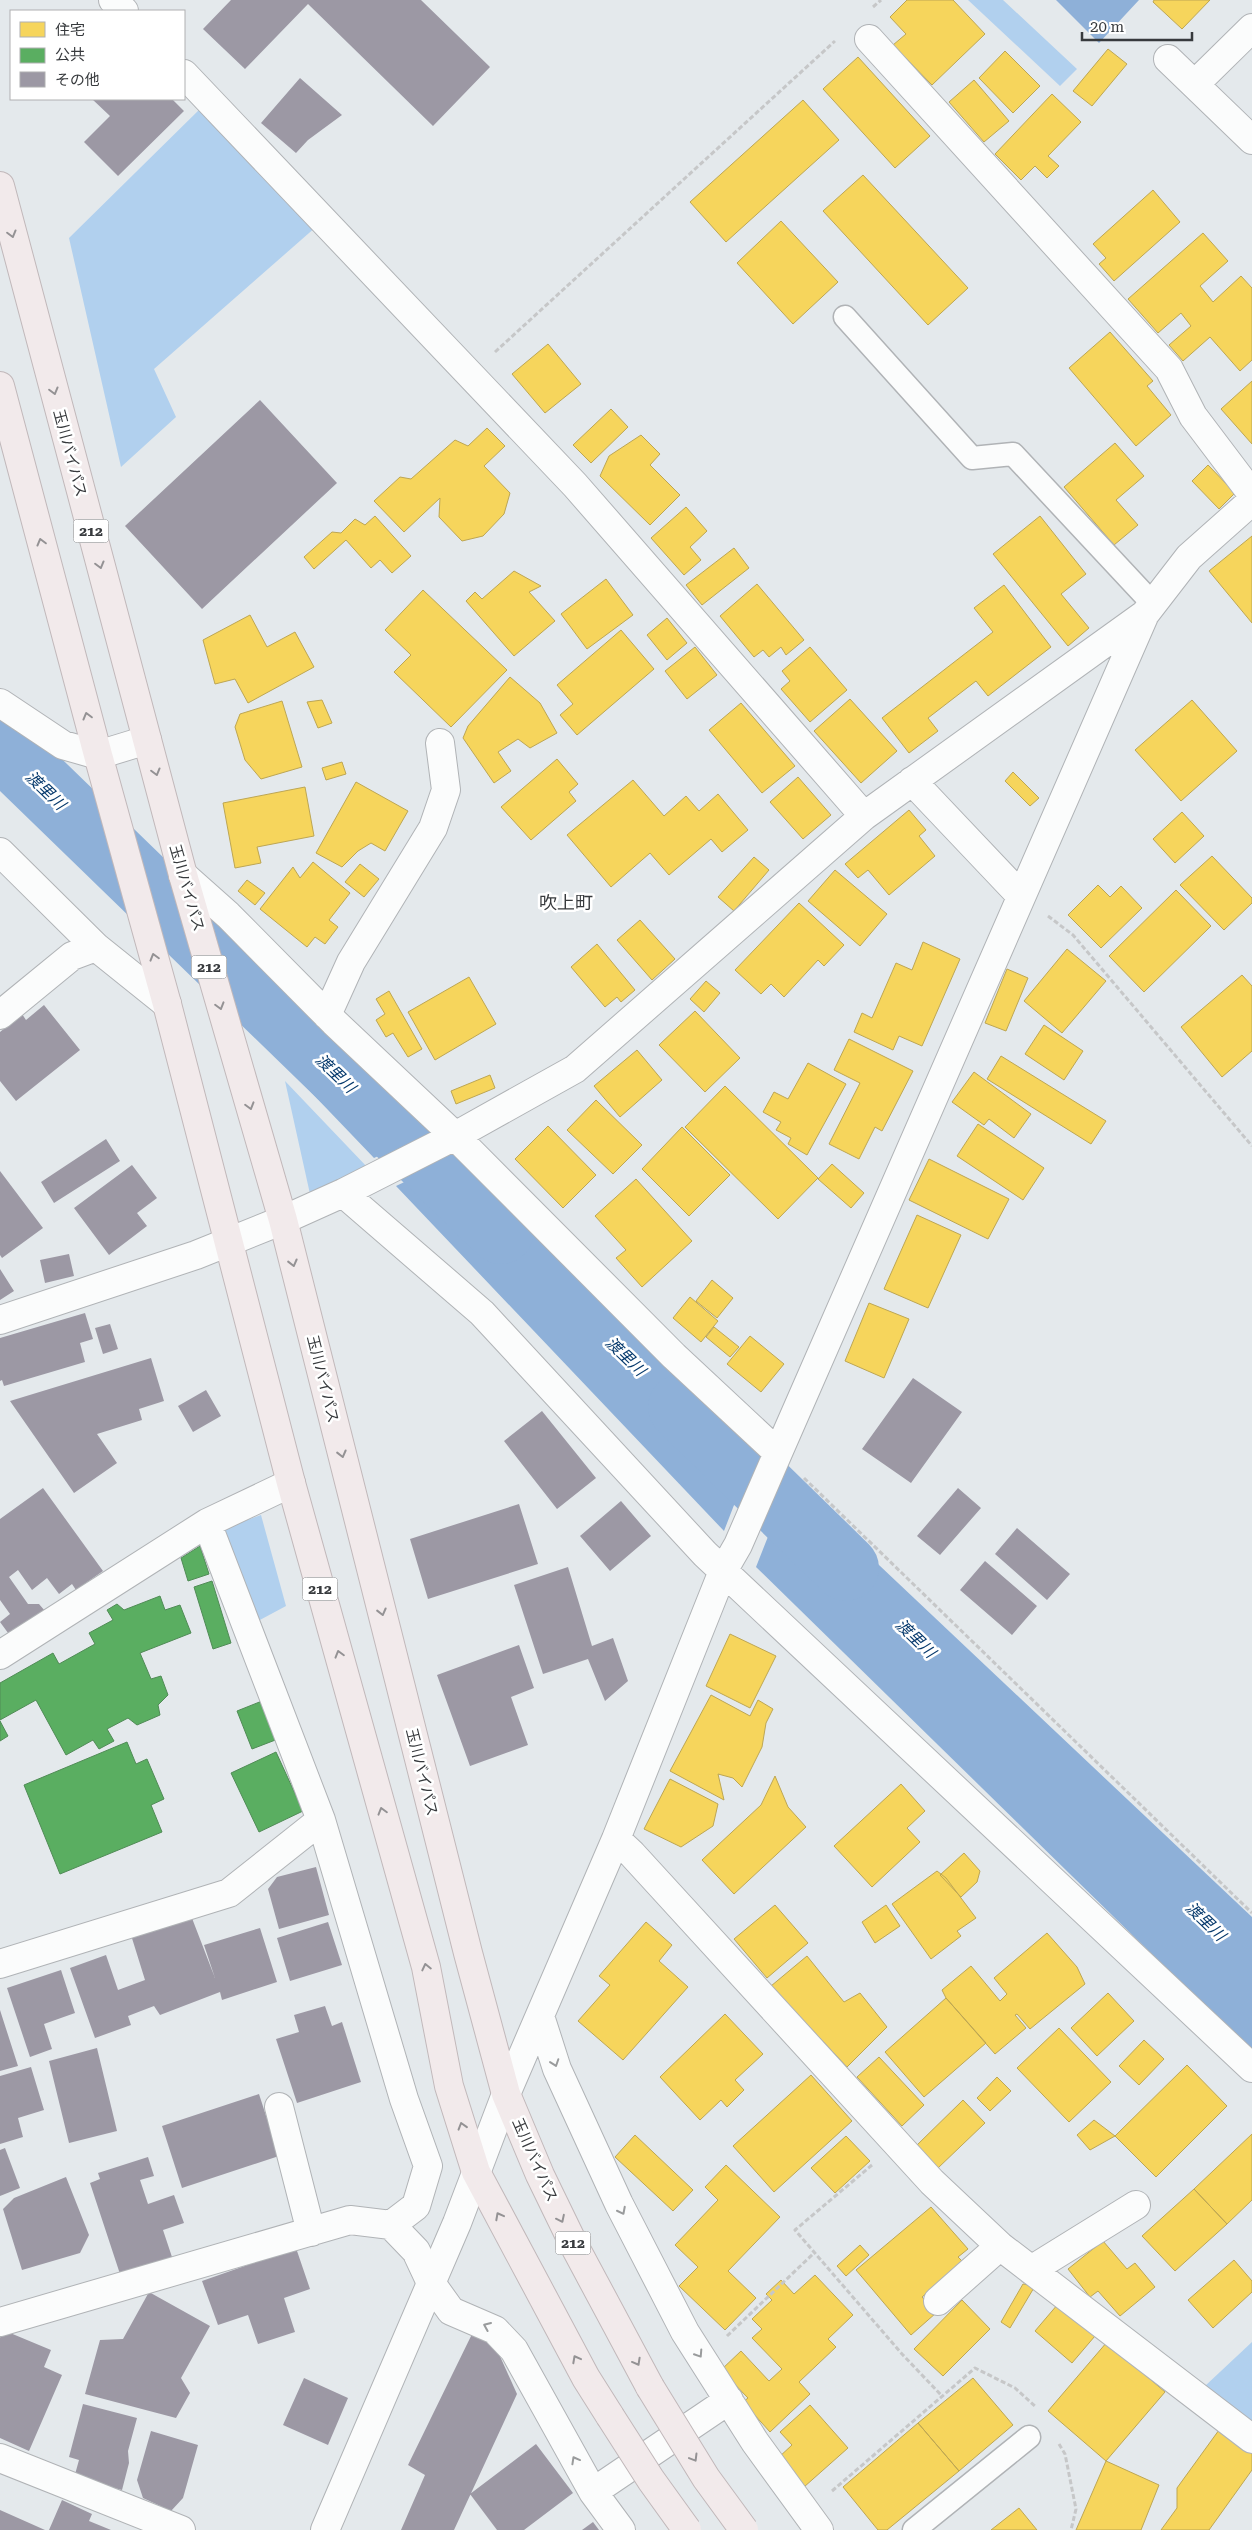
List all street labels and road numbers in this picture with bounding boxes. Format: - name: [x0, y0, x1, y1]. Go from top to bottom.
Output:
- street label: 玉川バイパス: [50, 407, 90, 499]
- road number: 212: [74, 520, 108, 542]
- street label: 玉川バイパス: [166, 842, 208, 934]
- road number: 212: [192, 956, 226, 979]
- street label: 玉川バイパス: [303, 1333, 343, 1425]
- road number: 212: [302, 1578, 338, 1600]
- street label: 玉川バイパス: [402, 1726, 442, 1818]
- street label: 玉川バイパス: [509, 2115, 561, 2205]
- road number: 212: [556, 2232, 590, 2254]

